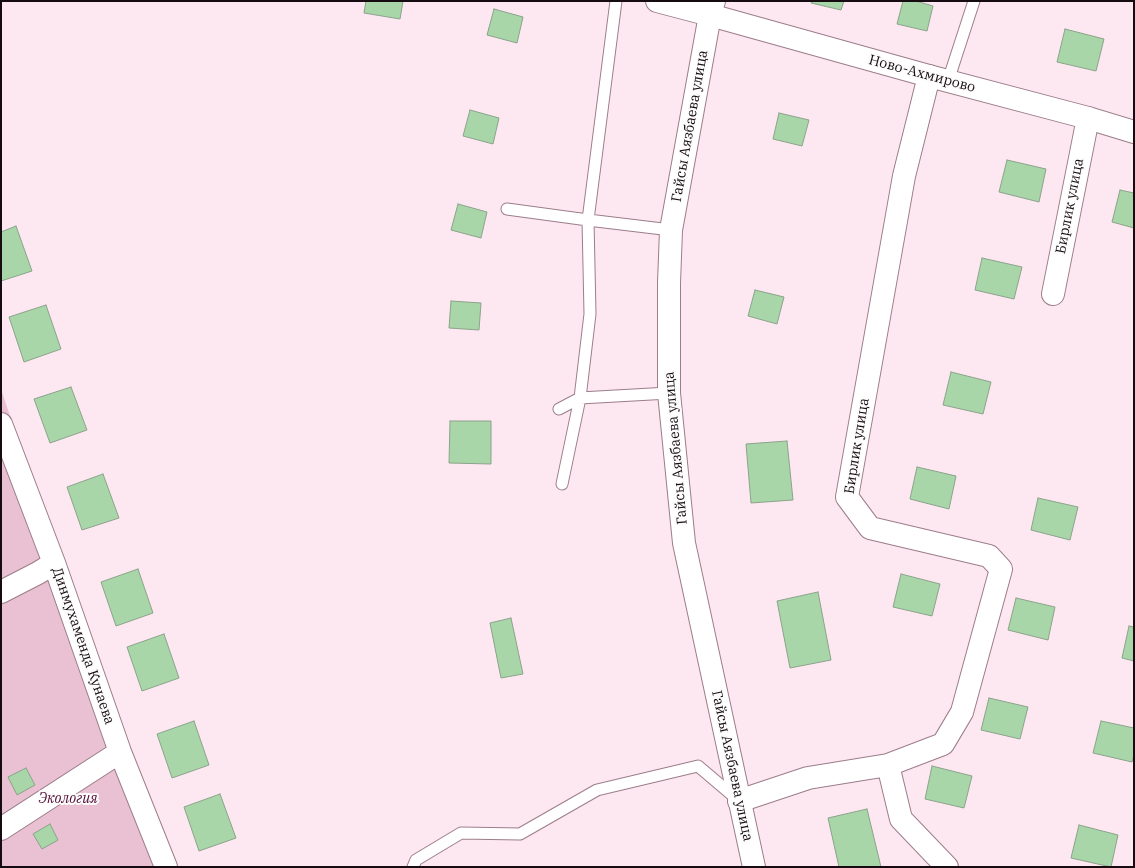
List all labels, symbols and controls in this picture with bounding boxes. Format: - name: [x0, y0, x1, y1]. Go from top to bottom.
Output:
- street label: Гайсы Аязбаева улица: [668, 49, 712, 203]
- street label: Ново-Ахмирово: [867, 52, 977, 96]
- street label: Бирлик улица: [1052, 157, 1088, 255]
- street label: Гайсы Аязбаева улица: [661, 371, 691, 525]
- street label: Бирлик улица: [841, 397, 873, 495]
- street label: Динмухаменда Кунаева: [48, 565, 118, 727]
- street label: Гайсы Аязбаева улица: [708, 689, 756, 843]
- park label: Экология: [39, 791, 97, 807]

